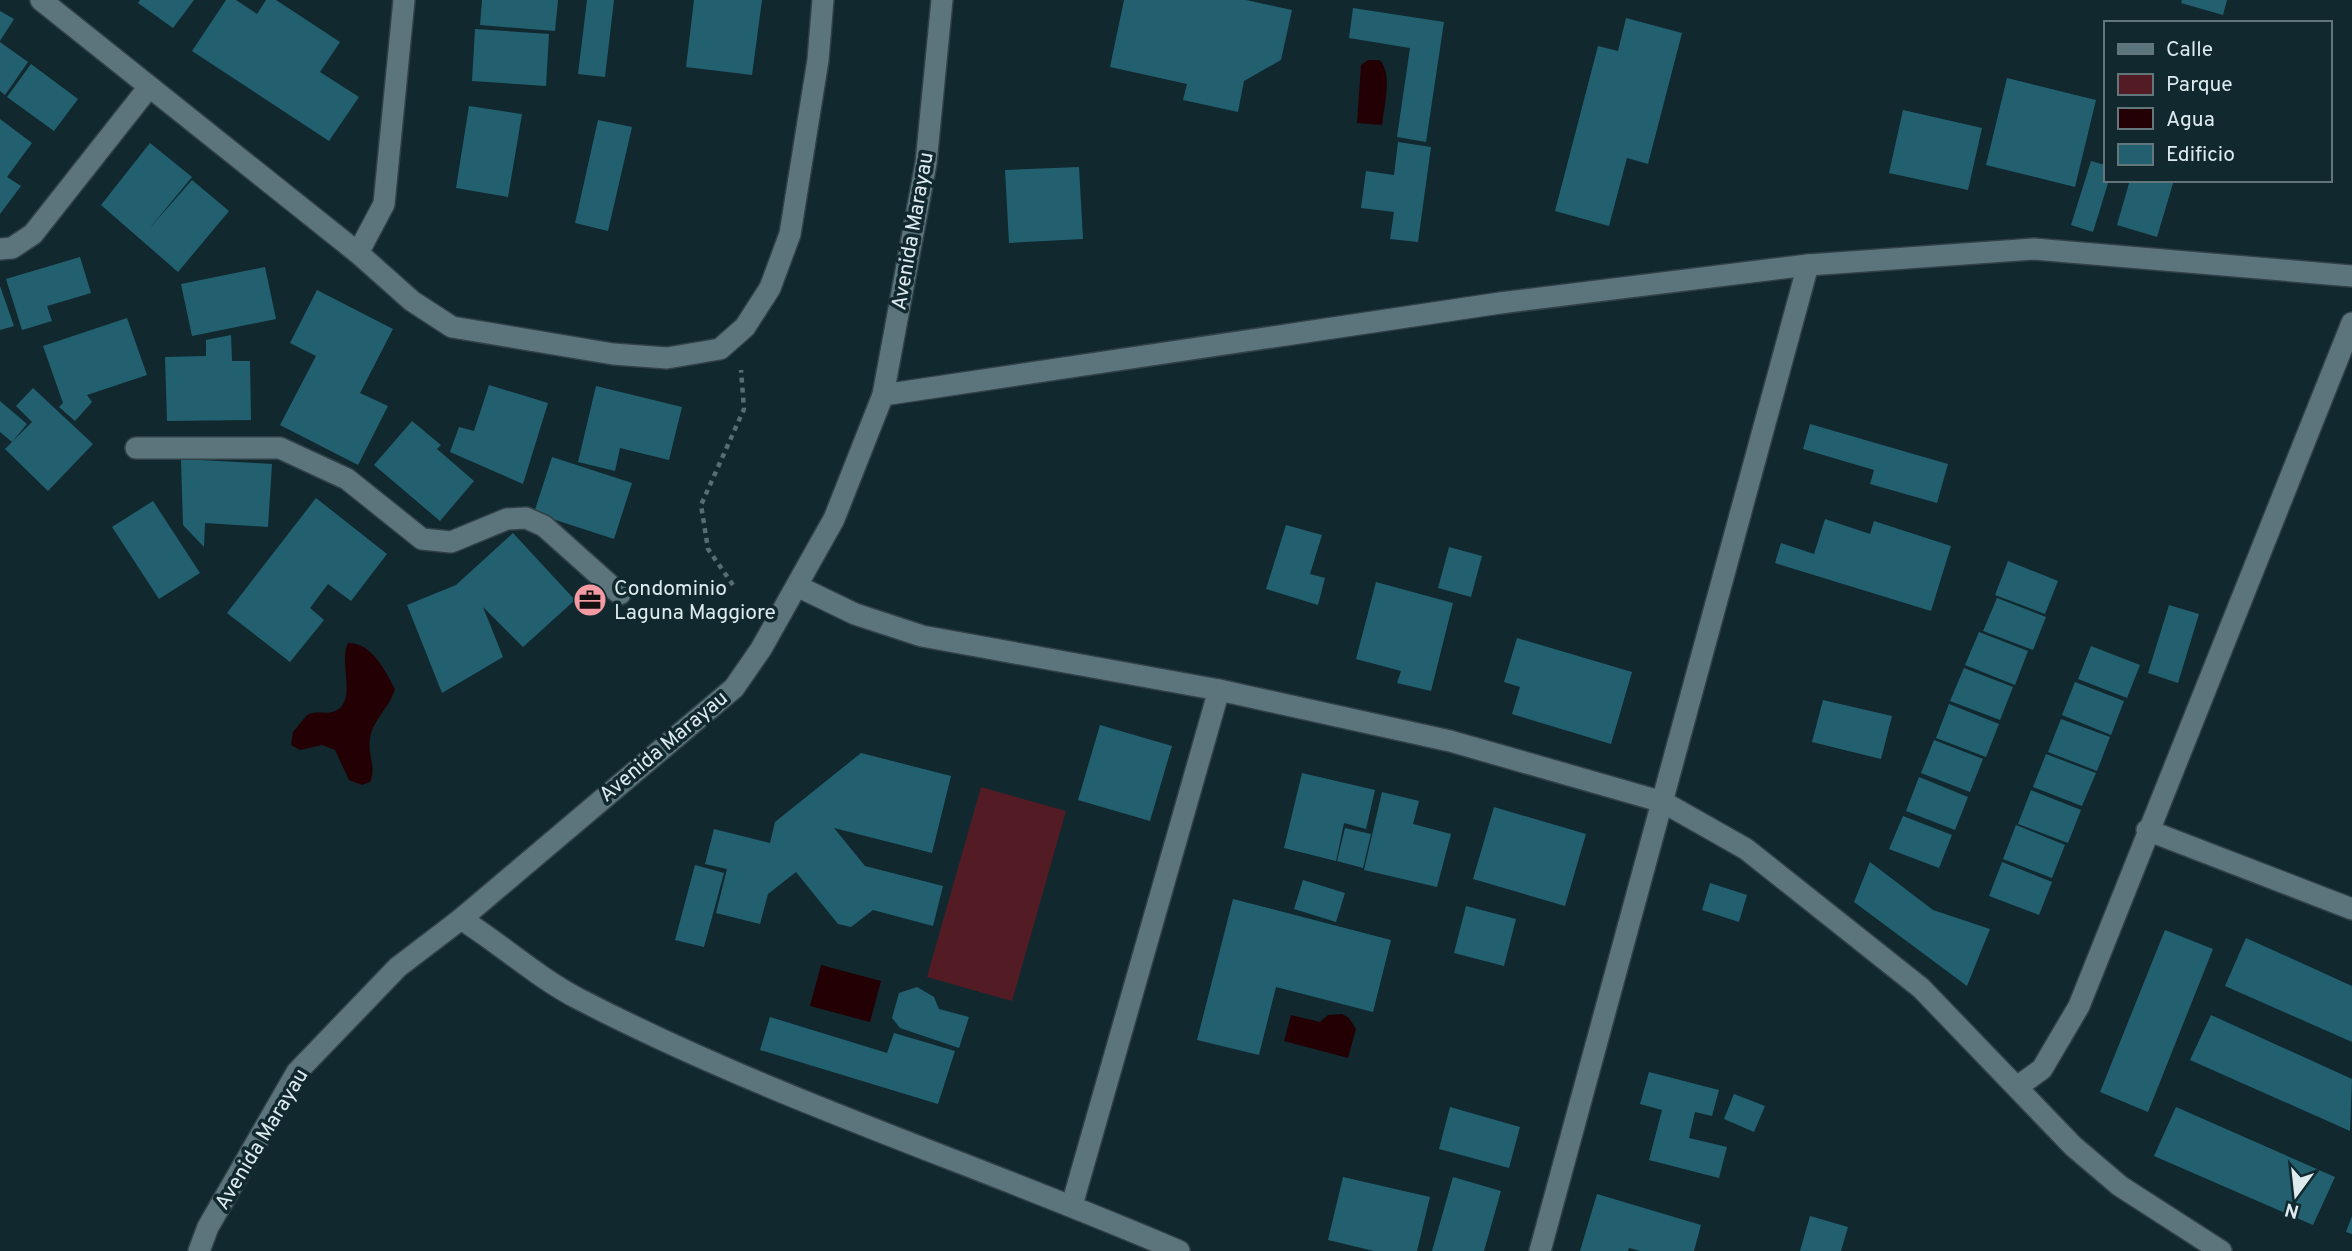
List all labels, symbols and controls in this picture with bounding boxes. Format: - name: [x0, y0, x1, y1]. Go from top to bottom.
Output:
- legend: [2104, 21, 2331, 182]
- text: Calle: [2166, 37, 2213, 64]
- text: Parque: [2166, 72, 2233, 99]
- text: Agua: [2166, 107, 2215, 134]
- text: Edificio: [2166, 142, 2235, 169]
- street label: Avenida Marayau: [886, 150, 941, 312]
- place label: Condominio Laguna Maggiore: [614, 576, 776, 627]
- office icon: Condominio Laguna Maggiore: [571, 581, 609, 619]
- street label: Avenida Marayau: [594, 685, 734, 809]
- street label: Avenida Marayau: [209, 1064, 315, 1215]
- north arrow: [2261, 1160, 2331, 1230]
- text: N: [2282, 1196, 2302, 1223]

